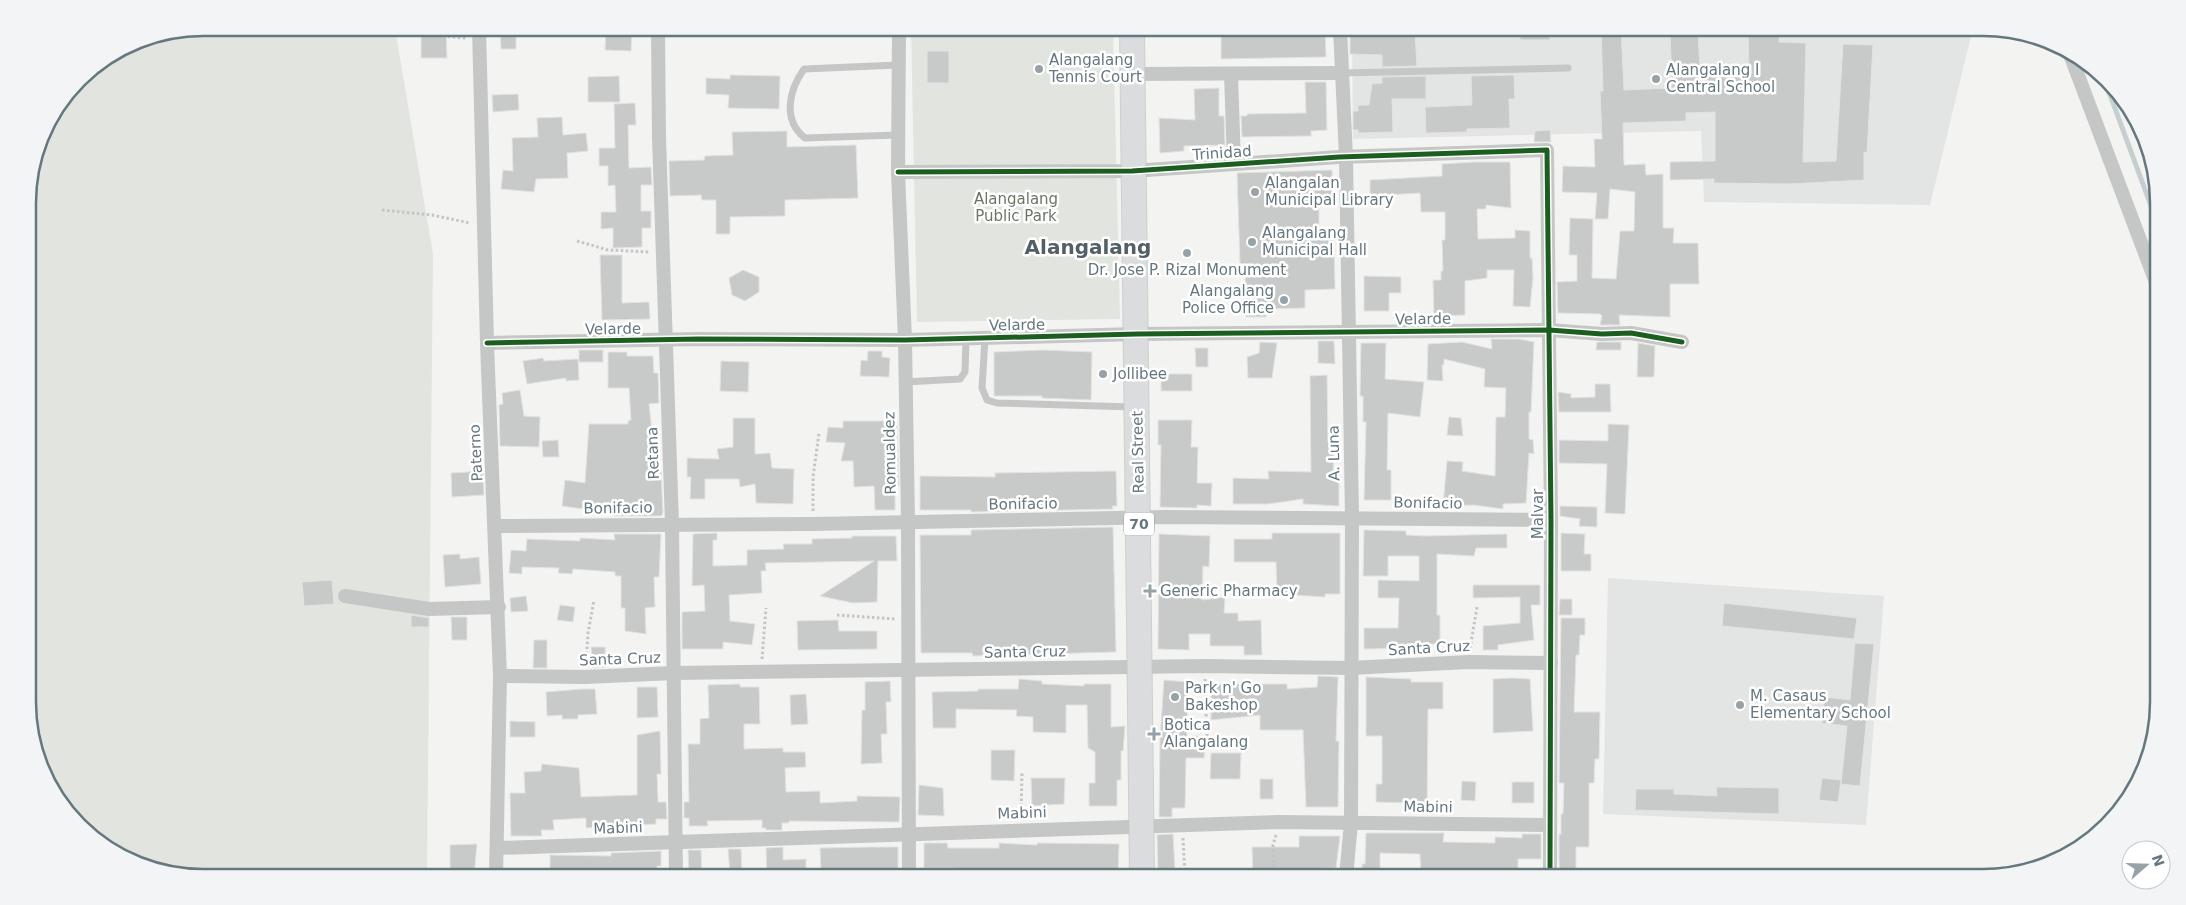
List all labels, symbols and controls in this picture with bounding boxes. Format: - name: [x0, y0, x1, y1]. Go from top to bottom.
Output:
- place label: Alangalang Tennis Court: [1048, 51, 1142, 86]
- place label: Alangalang I Central School: [1666, 61, 1775, 96]
- marker: Alangalang Tennis Court: [1033, 63, 1045, 75]
- marker: Alangalang I Central School: [1650, 73, 1662, 85]
- street label: Trinidad: [1191, 142, 1252, 164]
- place label: Alangalan Municipal Library: [1265, 174, 1394, 209]
- marker: Alangalan Municipal Library: [1249, 186, 1261, 198]
- park label: Alangalang Public Park: [974, 190, 1058, 225]
- place label: Alangalang Municipal Hall: [1262, 224, 1367, 259]
- district label: Alangalang: [1025, 235, 1151, 259]
- marker: Alangalang Municipal Hall: [1246, 236, 1258, 248]
- marker: Dr. Jose P. Rizal Monument: [1181, 247, 1193, 259]
- place label: Dr. Jose P. Rizal Monument: [1088, 261, 1286, 279]
- place label: Alangalang Police Office: [1182, 282, 1274, 317]
- marker: Alangalang Police Office: [1278, 294, 1290, 306]
- street label: Velarde: [1395, 310, 1451, 328]
- street label: Velarde: [989, 316, 1045, 334]
- street label: Velarde: [585, 320, 641, 338]
- place label: Jollibee: [1112, 365, 1167, 383]
- marker: Jollibee: [1097, 368, 1109, 380]
- street label: Real Street: [1128, 410, 1148, 493]
- street label: Romualdez: [880, 411, 900, 495]
- street label: Paterno: [466, 424, 486, 482]
- street label: A. Luna: [1325, 425, 1343, 481]
- street label: Retana: [643, 426, 663, 480]
- street label: Malvar: [1529, 488, 1547, 539]
- street label: Bonifacio: [1393, 493, 1463, 513]
- street label: Bonifacio: [988, 494, 1058, 514]
- street label: Bonifacio: [583, 498, 653, 518]
- road number: 70: [1124, 512, 1154, 536]
- place label: Generic Pharmacy: [1160, 582, 1298, 600]
- marker: Generic Pharmacy: [1144, 585, 1156, 597]
- street label: Santa Cruz: [1388, 637, 1471, 659]
- street label: Santa Cruz: [984, 642, 1066, 662]
- street label: Santa Cruz: [579, 649, 661, 669]
- place label: Park n' Go Bakeshop: [1185, 679, 1261, 714]
- place label: M. Casaus Elementary School: [1750, 687, 1891, 722]
- marker: Park n' Go Bakeshop: [1169, 691, 1181, 703]
- marker: M. Casaus Elementary School: [1734, 699, 1746, 711]
- place label: Botica Alangalang: [1164, 716, 1248, 751]
- marker: Botica Alangalang: [1148, 728, 1160, 740]
- street label: Mabini: [1403, 798, 1453, 816]
- street label: Mabini: [997, 803, 1047, 823]
- street label: Mabini: [593, 818, 643, 838]
- north arrow: [2121, 840, 2171, 890]
- text: N: [2149, 852, 2168, 869]

